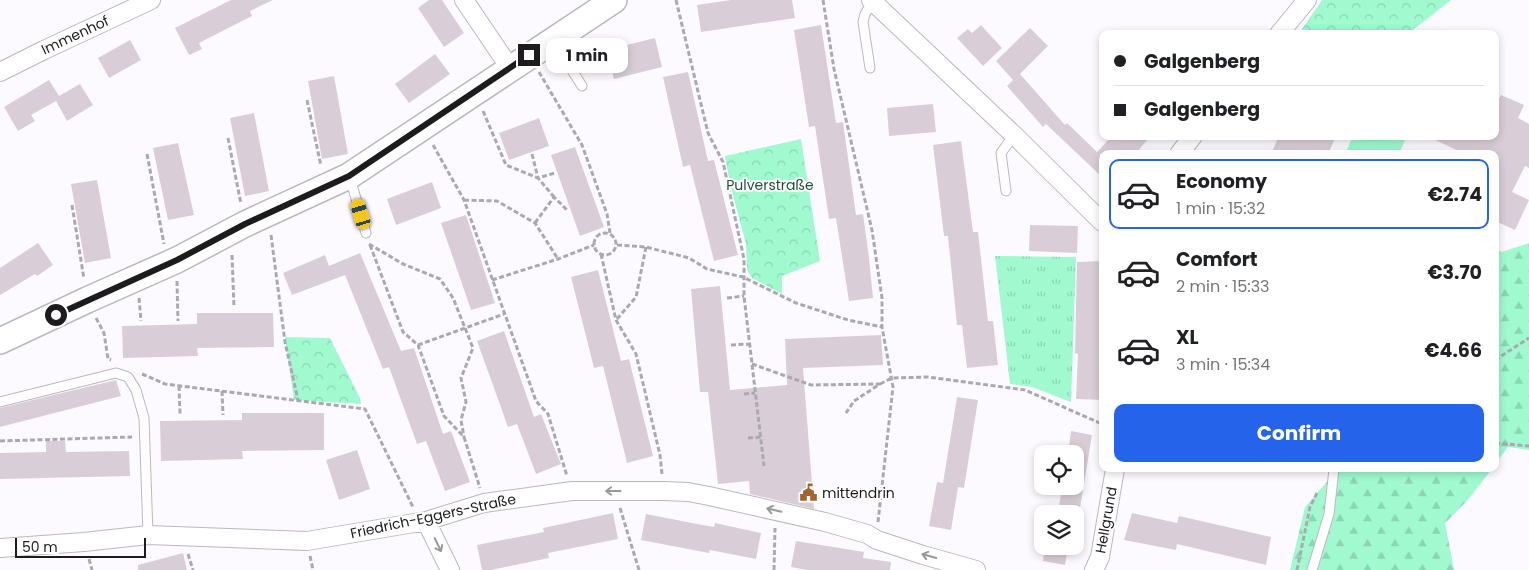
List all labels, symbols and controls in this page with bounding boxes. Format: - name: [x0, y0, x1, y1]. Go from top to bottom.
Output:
- street label: Immenhof: [38, 10, 112, 59]
- callout: 1 min: [546, 38, 629, 72]
- route end: [518, 44, 540, 66]
- text: 1 min: [566, 44, 608, 67]
- text: Galgenberg: [1144, 48, 1260, 75]
- text: Galgenberg: [1144, 96, 1260, 123]
- text: Economy: [1176, 168, 1267, 195]
- icon: car: [1116, 172, 1161, 217]
- park label: Pulverstraße: [726, 175, 814, 195]
- text: €2.74: [1428, 181, 1482, 208]
- car: [349, 197, 372, 231]
- text: 1 min · 15:32: [1176, 197, 1265, 220]
- text: Comfort: [1176, 246, 1258, 273]
- icon: car: [1116, 250, 1161, 295]
- text: €3.70: [1427, 259, 1482, 286]
- text: 2 min · 15:33: [1176, 275, 1270, 298]
- route start: [45, 304, 67, 326]
- text: XL: [1176, 324, 1199, 351]
- icon: car: [1116, 328, 1161, 373]
- text: €4.66: [1424, 337, 1482, 364]
- text: 3 min · 15:34: [1176, 353, 1270, 376]
- button: Confirm: [1114, 404, 1484, 462]
- map controls: [1034, 445, 1084, 555]
- button: locate: [1034, 445, 1084, 495]
- public building icon: mittendrin: [798, 483, 818, 503]
- place label: mittendrin: [822, 483, 895, 503]
- street label: Hellgrund: [1090, 485, 1122, 555]
- one-way arrow: [605, 486, 622, 496]
- street label: Friedrich-Eggers-Straße: [348, 489, 518, 543]
- one-way arrow: [766, 505, 782, 514]
- button: layers: [1034, 505, 1084, 555]
- scale bar: [15, 535, 146, 558]
- text: 50 m: [22, 537, 58, 557]
- one-way arrow: [433, 538, 443, 553]
- one-way arrow: [921, 551, 937, 561]

